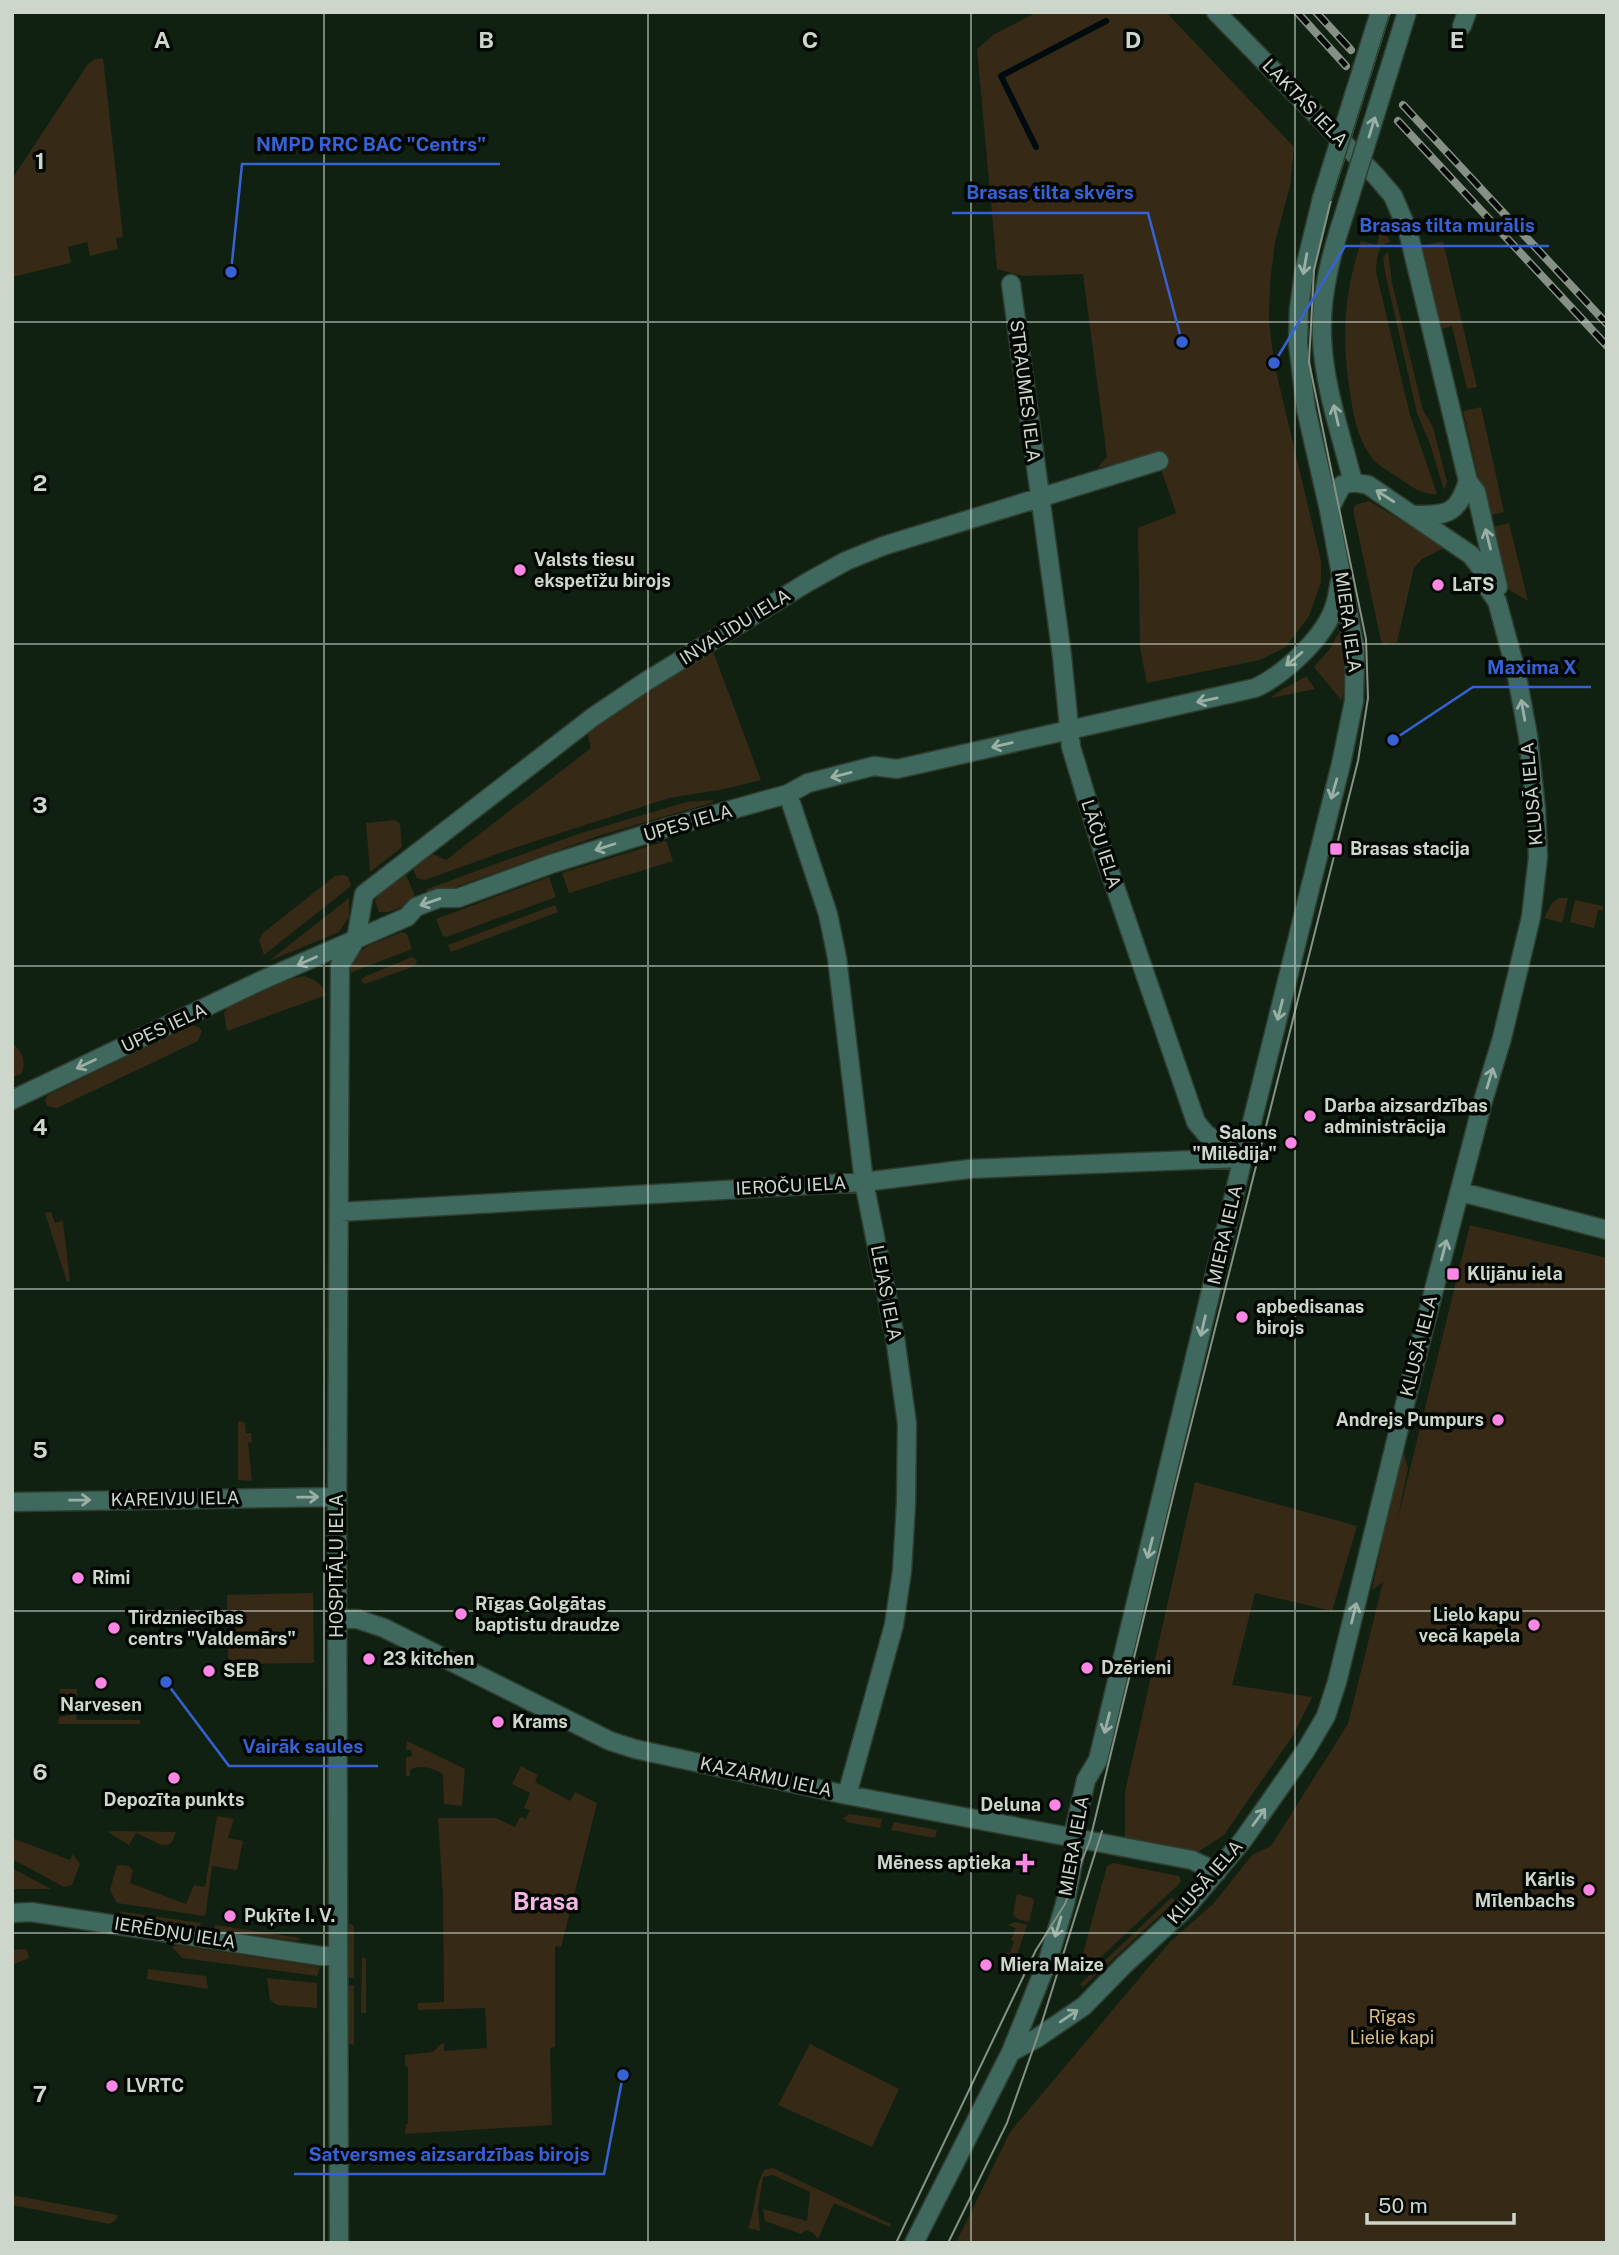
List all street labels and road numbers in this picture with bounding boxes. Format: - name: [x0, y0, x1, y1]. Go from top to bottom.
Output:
- street label: LAKTAS IELA: [1258, 54, 1353, 151]
- street label: STRAUMES IELA: [1006, 319, 1045, 463]
- street label: MIERA IELA: [1331, 570, 1366, 674]
- street label: INVALĪDU IELA: [675, 583, 794, 669]
- street label: KLUSĀ IELA: [1516, 741, 1546, 847]
- street label: LĀČU IELA: [1077, 797, 1127, 891]
- street label: UPES IELA: [641, 800, 735, 845]
- street label: UPES IELA: [118, 999, 210, 1056]
- street label: IEROČU IELA: [735, 1172, 847, 1199]
- street label: MIERA IELA: [1203, 1183, 1246, 1287]
- street label: LEJAS IELA: [867, 1243, 906, 1343]
- street label: KLUSĀ IELA: [1395, 1293, 1441, 1399]
- street label: KAREIVJU IELA: [110, 1487, 240, 1510]
- street label: HOSPITĀĻU IELA: [325, 1494, 347, 1638]
- street label: KAZARMU IELA: [698, 1752, 834, 1801]
- street label: MIERA IELA: [1054, 1794, 1093, 1898]
- street label: KLUSĀ IELA: [1162, 1835, 1247, 1928]
- street label: IERĒDŅU IELA: [113, 1912, 238, 1953]

